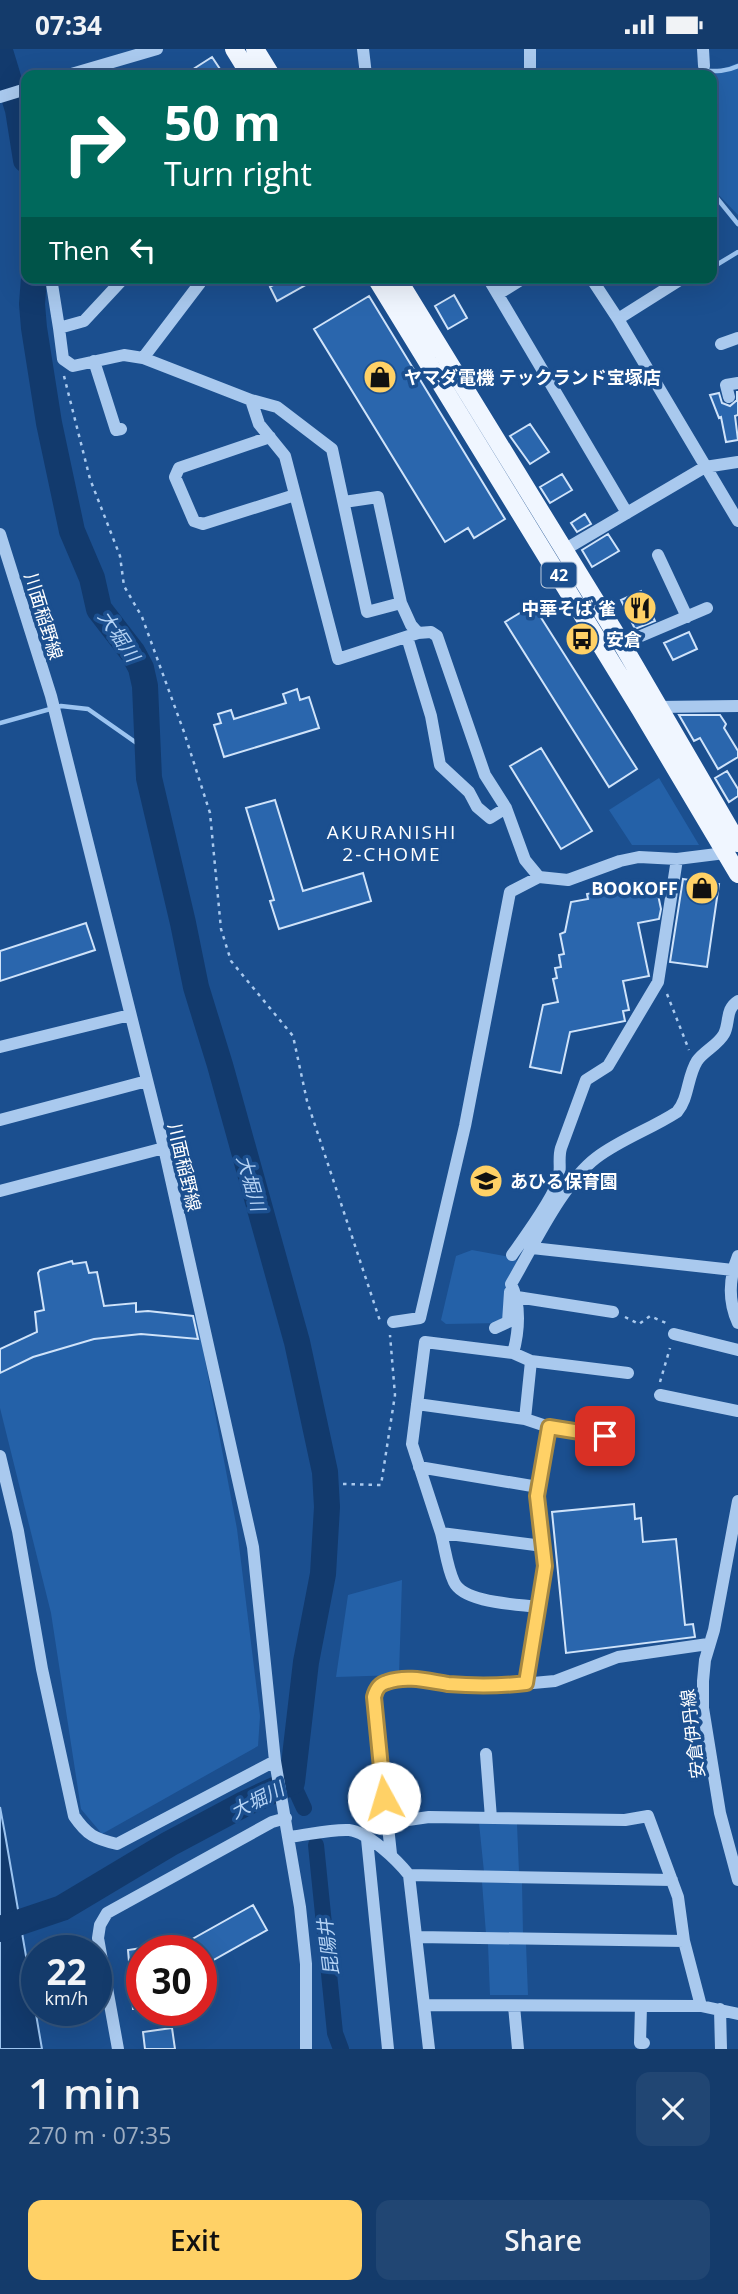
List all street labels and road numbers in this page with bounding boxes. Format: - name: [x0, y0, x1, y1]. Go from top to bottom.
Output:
- road number: 42: [542, 562, 576, 587]
- street label: 川面稲野線: [19, 569, 69, 663]
- street label: 川面稲野線: [163, 1120, 207, 1214]
- street label: 安倉伊丹線: [675, 1688, 709, 1780]

